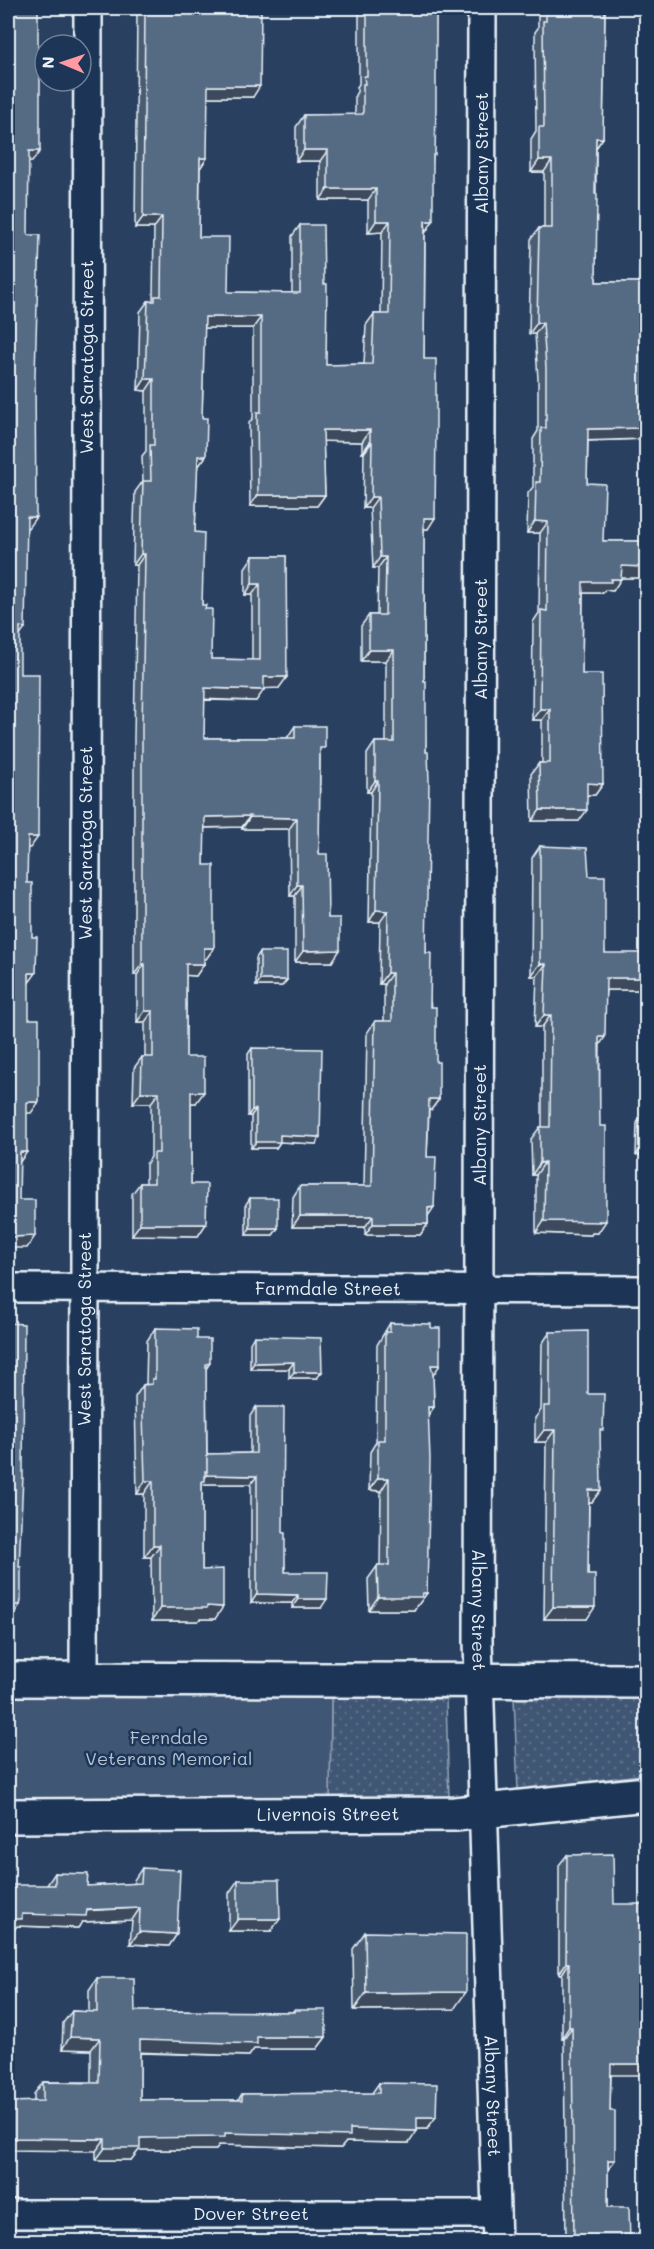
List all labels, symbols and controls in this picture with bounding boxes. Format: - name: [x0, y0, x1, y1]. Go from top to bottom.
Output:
- north arrow: [33, 33, 93, 93]
- text: N: [37, 56, 58, 69]
- street label: Albany Street: [469, 92, 493, 214]
- street label: West Saratoga Street: [74, 260, 98, 454]
- street label: Albany Street: [468, 578, 492, 700]
- street label: West Saratoga Street: [73, 746, 97, 940]
- street label: Albany Street: [467, 1064, 491, 1186]
- street label: West Saratoga Street: [72, 1232, 96, 1426]
- street label: Farmdale Street: [255, 1276, 401, 1300]
- street label: Albany Street: [467, 1549, 492, 1671]
- park label: Ferndale Veterans Memorial: [85, 1725, 253, 1770]
- street label: Livernois Street: [257, 1801, 399, 1826]
- street label: Albany Street: [479, 2034, 507, 2157]
- street label: Dover Street: [193, 2201, 309, 2225]

